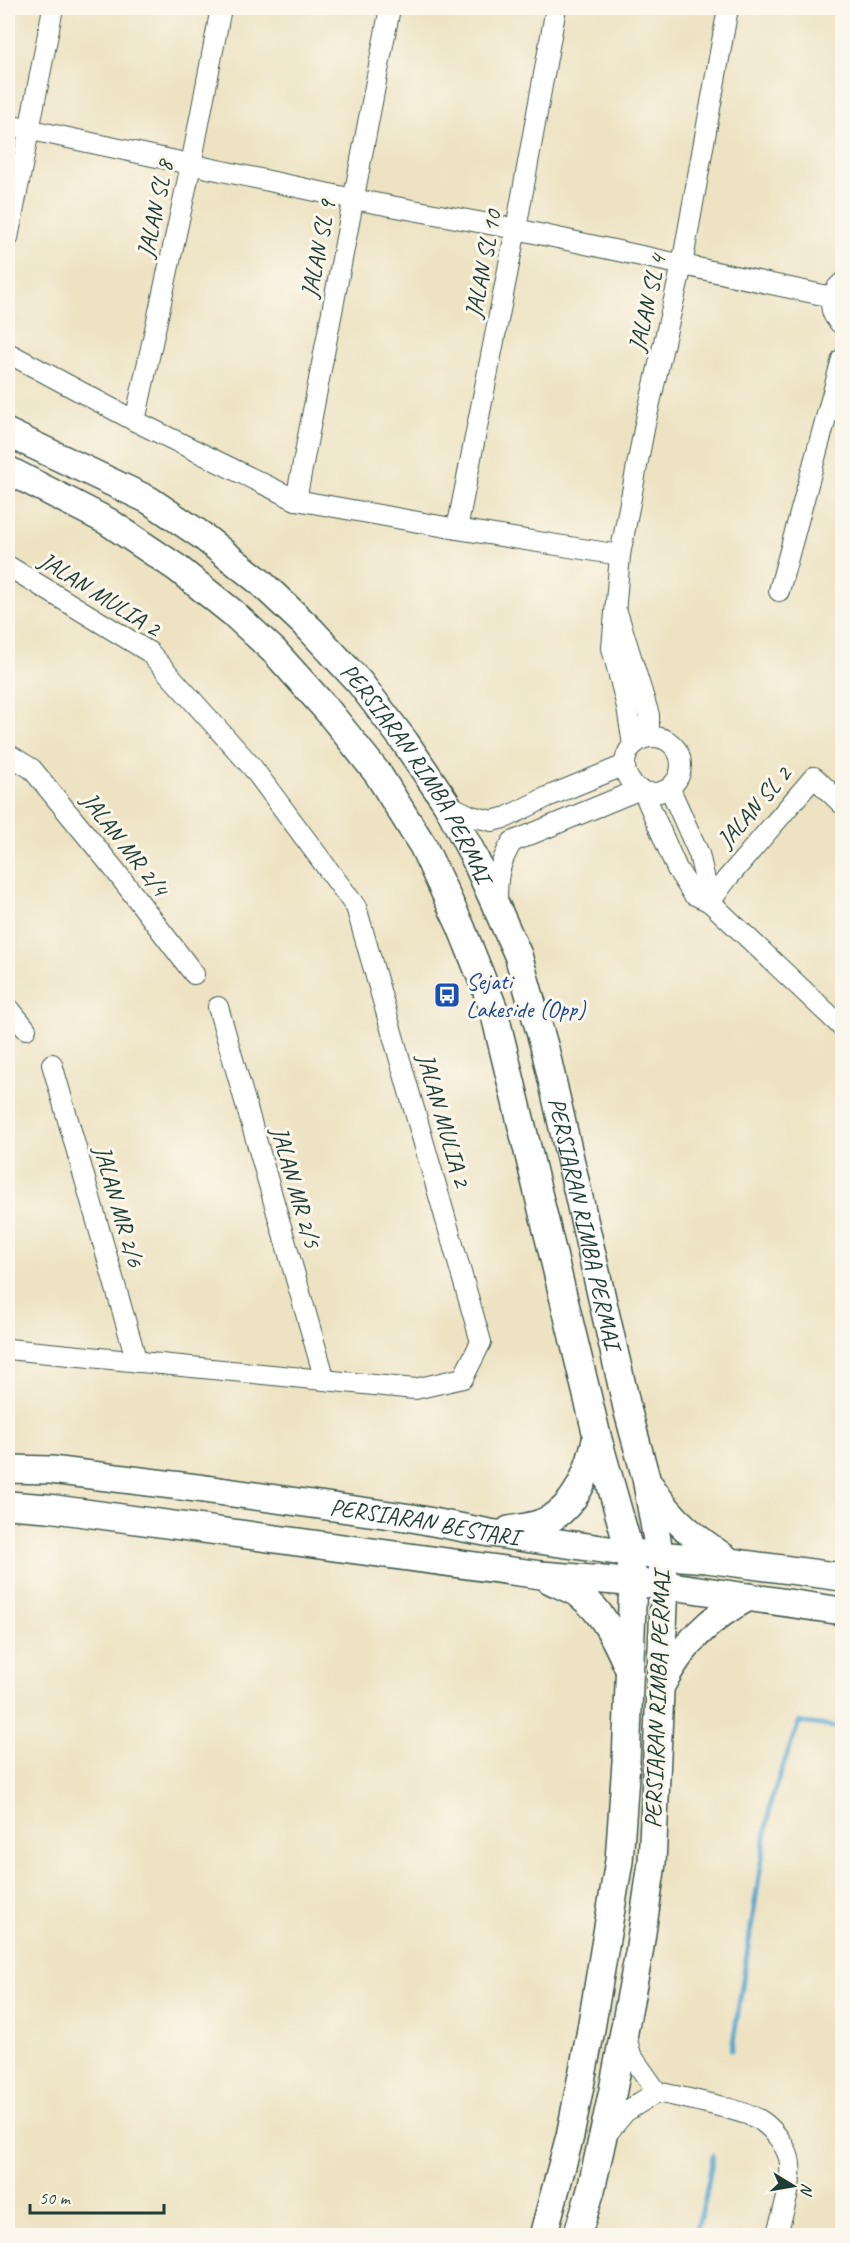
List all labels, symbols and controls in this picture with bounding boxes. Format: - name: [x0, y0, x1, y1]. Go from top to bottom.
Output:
- street label: JALAN SL 8: [130, 156, 180, 261]
- street label: JALAN SL 9: [294, 196, 343, 301]
- street label: JALAN SL 10: [458, 205, 509, 321]
- street label: JALAN SL 4: [621, 250, 673, 355]
- street label: JALAN MULIA 2: [33, 544, 168, 644]
- street label: PERSIARAN RIMBA PERMAI: [334, 657, 500, 891]
- street label: JALAN SL 2: [710, 758, 799, 855]
- street label: JALAN MR 2/4: [74, 785, 176, 904]
- place label: Sejati Lakeside (Opp): [466, 966, 586, 1024]
- bus stop icon: Sejati Lakeside (Opp): [432, 980, 462, 1010]
- street label: JALAN MULIA 2: [410, 1049, 478, 1192]
- street label: PERSIARAN RIMBA PERMAI: [542, 1095, 629, 1356]
- street label: JALAN MR 2/5: [264, 1122, 328, 1252]
- street label: JALAN MR 2/6: [87, 1141, 151, 1271]
- street label: PERSIARAN BESTARI: [328, 1492, 526, 1553]
- street label: PERSIARAN RIMBA PERMAI: [638, 1567, 677, 1829]
- north arrow: [763, 2156, 823, 2216]
- scale bar: [30, 2177, 164, 2215]
- text: N: [795, 2182, 818, 2198]
- text: 50 m: [39, 2187, 72, 2209]

